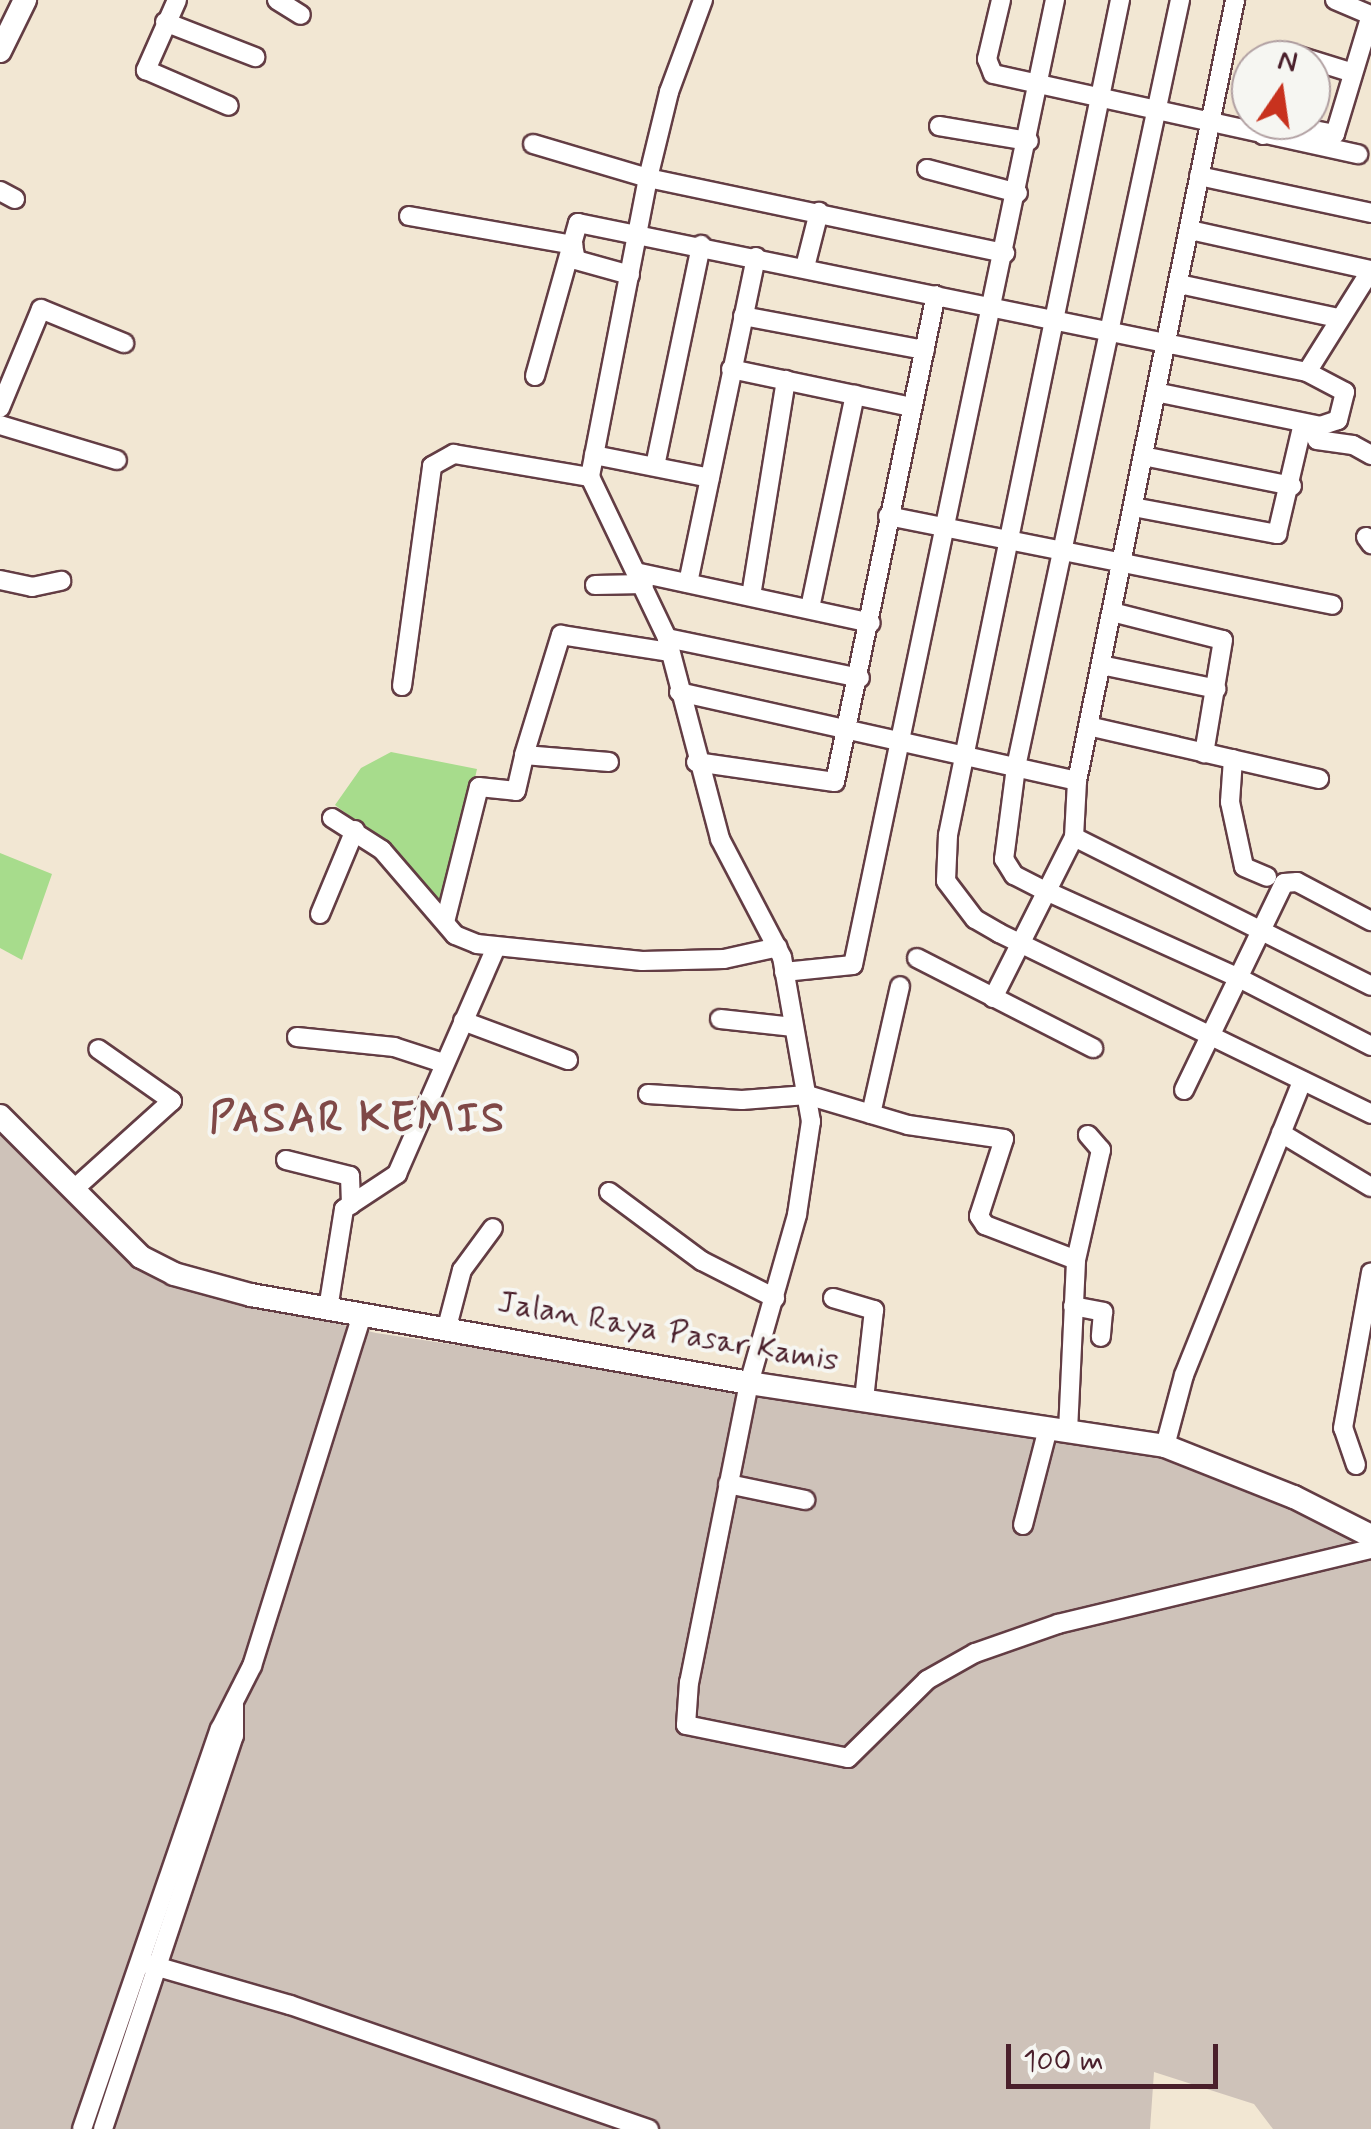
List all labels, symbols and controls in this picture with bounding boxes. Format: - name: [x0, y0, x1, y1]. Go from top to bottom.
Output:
- north arrow: [1231, 40, 1331, 140]
- text: N: [1274, 42, 1301, 82]
- district label: PASAR KEMIS: [206, 1095, 510, 1145]
- street label: Jalan Raya Pasar Kamis: [495, 1283, 841, 1381]
- scale bar: [1011, 2024, 1224, 2086]
- text: 100 m: [1023, 2042, 1104, 2081]

